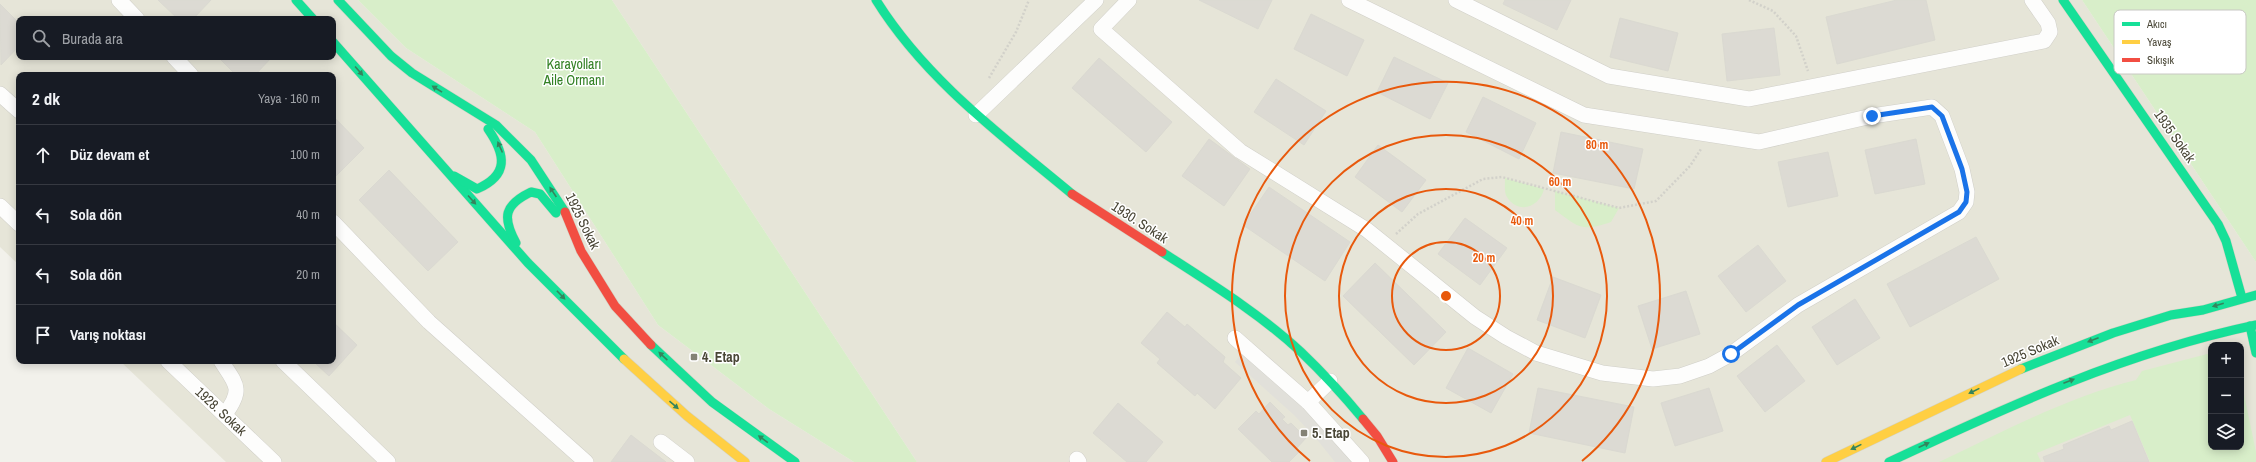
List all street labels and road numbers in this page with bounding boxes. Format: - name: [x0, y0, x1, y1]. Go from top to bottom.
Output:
- street label: 1935 Sokak: [2150, 106, 2200, 166]
- street label: 1925 Sokak: [562, 190, 604, 252]
- street label: 1930. Sokak: [1108, 197, 1172, 247]
- street label: 1925 Sokak: [1999, 331, 2062, 371]
- street label: 1928. Sokak: [192, 383, 251, 440]

